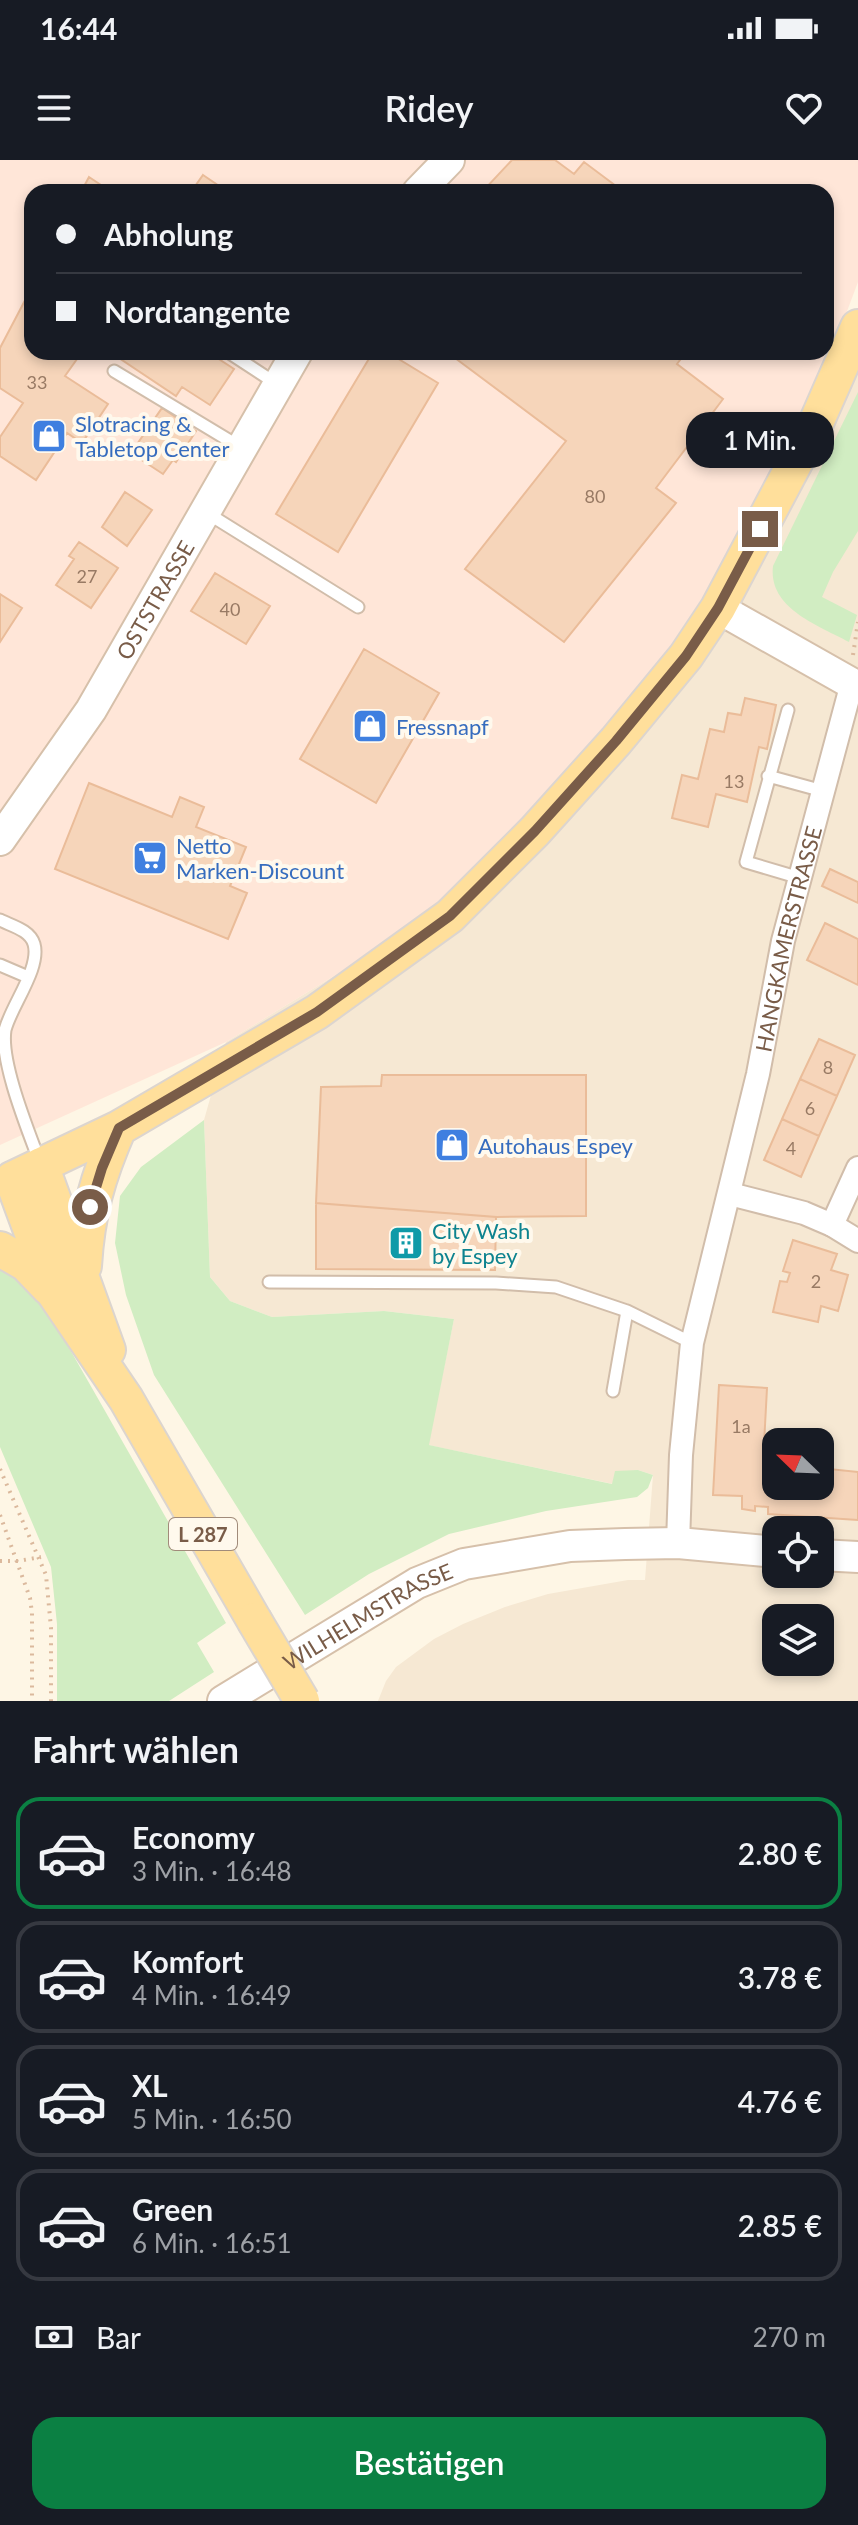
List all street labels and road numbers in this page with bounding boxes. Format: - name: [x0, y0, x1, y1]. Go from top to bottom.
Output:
- street label: OSTSTRASSE: [110, 535, 199, 664]
- street label: HANGKAMERSTRASSE: [749, 823, 827, 1054]
- road number: L 287: [169, 1518, 237, 1550]
- street label: WILHELMSTRASSE: [278, 1557, 456, 1675]

